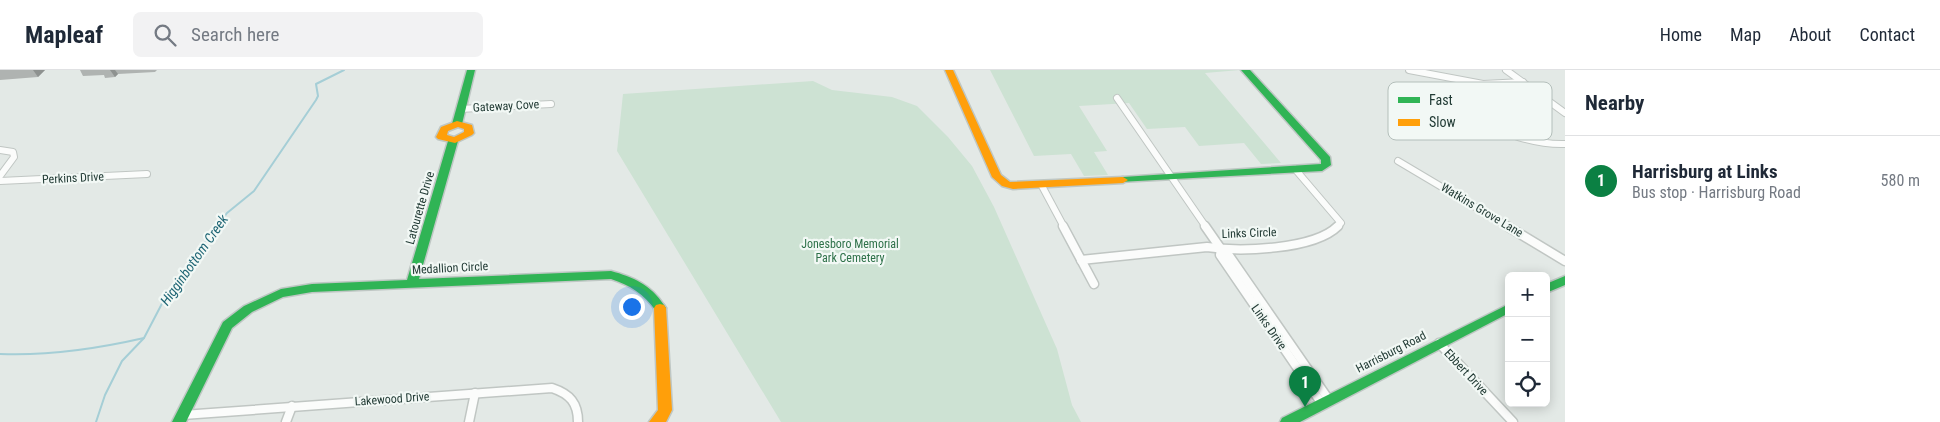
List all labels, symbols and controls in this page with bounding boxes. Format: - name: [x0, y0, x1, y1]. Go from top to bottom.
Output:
- search box: [133, 12, 483, 57]
- text: Mapleaf: [25, 21, 103, 49]
- icon: search: [151, 21, 179, 49]
- text: Search here: [191, 23, 279, 46]
- text: Home: [1660, 24, 1702, 45]
- text: Map: [1730, 24, 1761, 45]
- text: About: [1789, 24, 1831, 45]
- text: Contact: [1859, 24, 1915, 45]
- legend: [1388, 82, 1552, 140]
- text: Nearby: [1585, 91, 1644, 115]
- text: Fast: [1429, 92, 1453, 108]
- street label: Gateway Cove: [472, 97, 540, 115]
- text: Slow: [1429, 114, 1456, 130]
- text: Harrisburg at Links: [1632, 160, 1778, 183]
- street label: Perkins Drive: [42, 169, 105, 187]
- street label: Latourette Drive: [403, 170, 437, 246]
- text: 1: [1597, 171, 1605, 190]
- text: 580 m: [1881, 171, 1920, 190]
- street label: Watkins Grove Lane: [1438, 180, 1526, 240]
- text: Bus stop · Harrisburg Road: [1632, 183, 1801, 202]
- water label: Higginbottom Creek: [157, 211, 232, 308]
- street label: Links Circle: [1221, 225, 1277, 241]
- park label: Jonesboro Memorial Park Cemetery: [801, 237, 899, 265]
- street label: Medallion Circle: [412, 259, 489, 277]
- map controls: [1505, 272, 1550, 407]
- button: +: [1505, 272, 1550, 317]
- your location: [619, 294, 645, 320]
- street label: Links Drive: [1248, 302, 1290, 353]
- button: −: [1505, 317, 1550, 362]
- street label: Harrisburg Road: [1354, 328, 1428, 376]
- street label: Ebbert Drive: [1441, 346, 1491, 398]
- button: locate: [1505, 362, 1550, 407]
- pin: 1: [1289, 366, 1321, 407]
- street label: Lakewood Drive: [354, 389, 430, 409]

